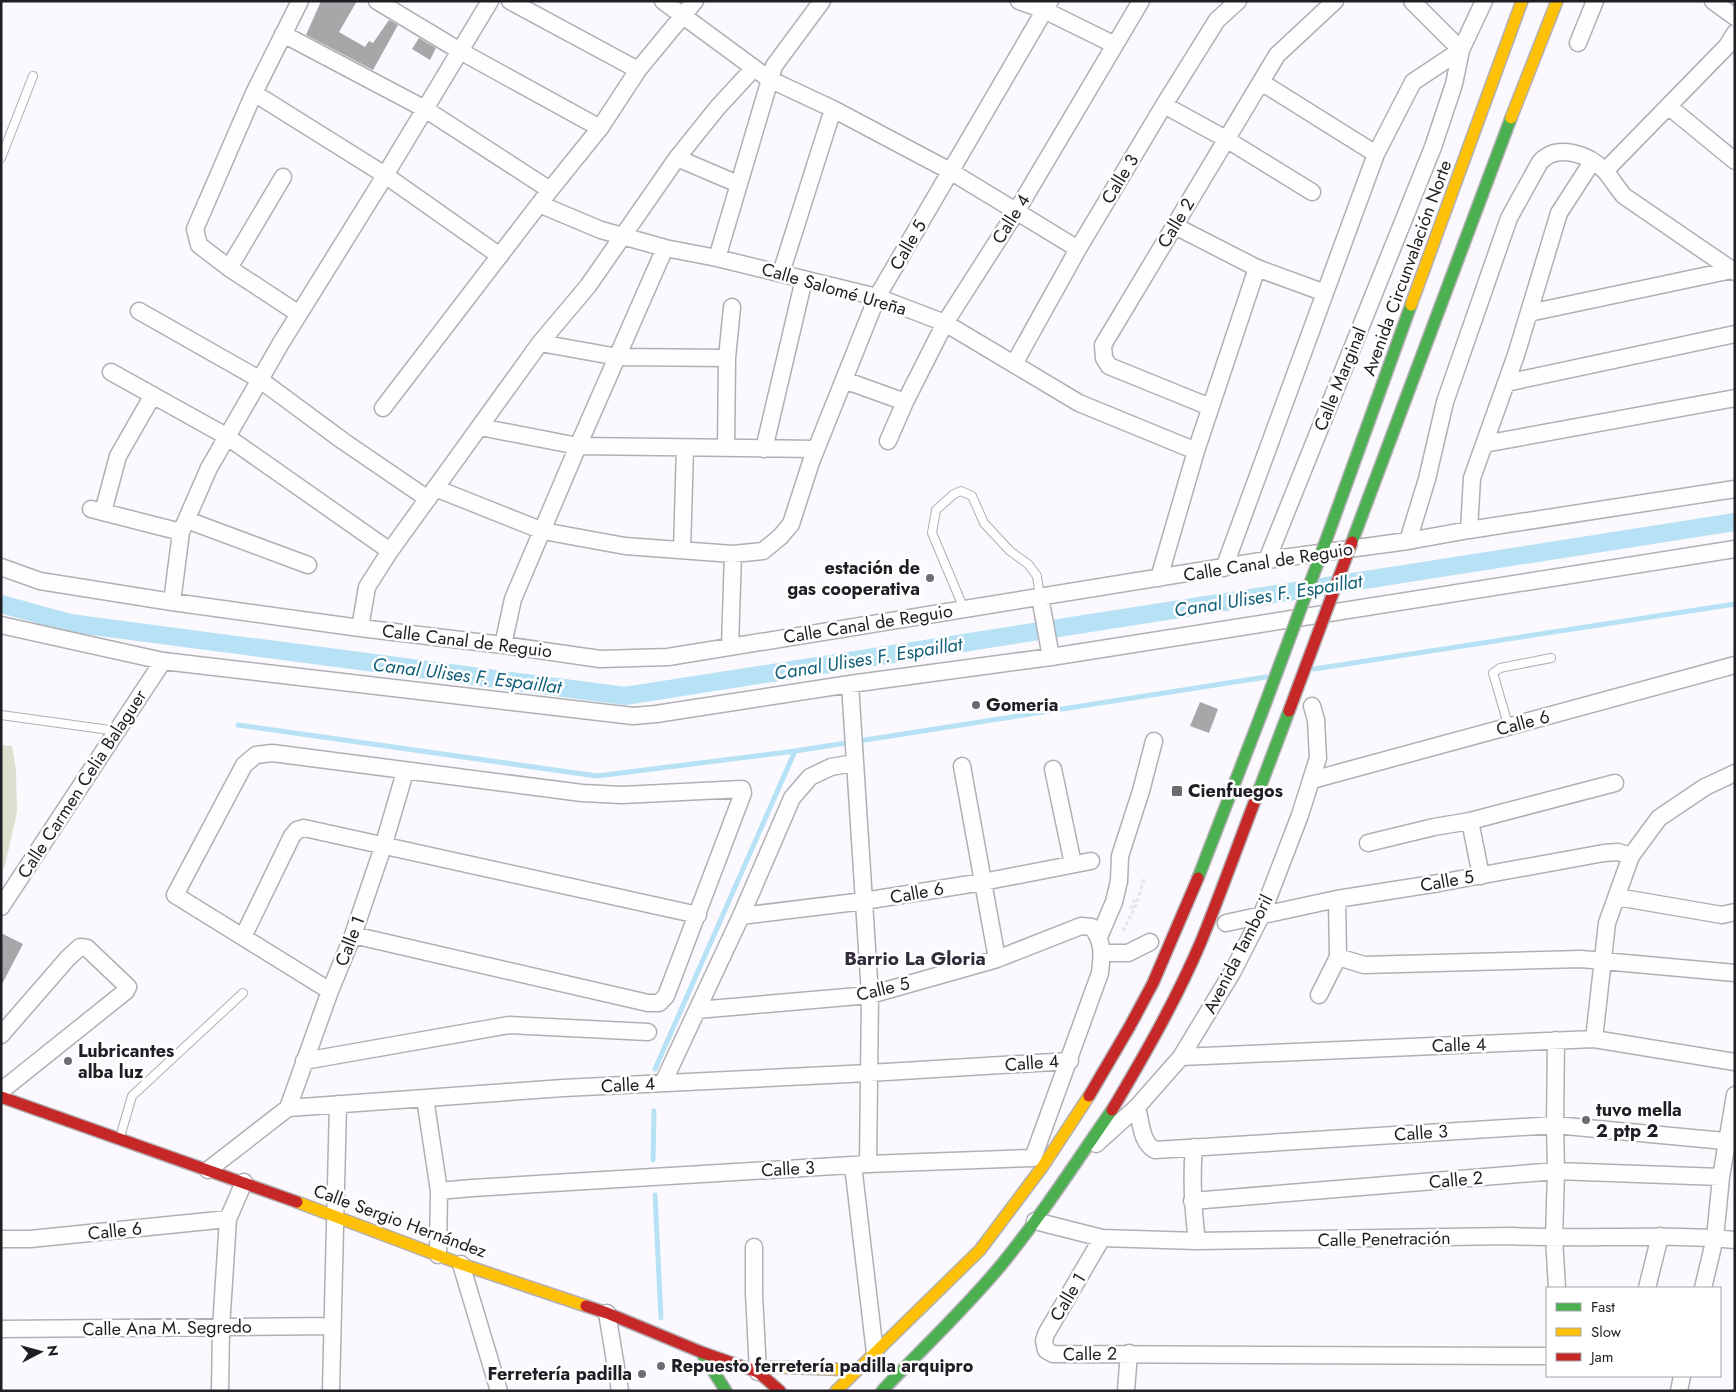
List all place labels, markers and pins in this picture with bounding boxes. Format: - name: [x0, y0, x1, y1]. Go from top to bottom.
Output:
- place label: estación de gas cooperativa: [787, 555, 920, 602]
- marker: estación de gas cooperativa: [924, 572, 936, 584]
- place label: Gomeria: [986, 692, 1058, 718]
- marker: Gomeria: [970, 699, 982, 711]
- place label: Cienfuegos: [1188, 778, 1283, 804]
- marker: Cienfuegos: [1170, 784, 1184, 798]
- place label: Lubricantes alba luz: [78, 1038, 174, 1085]
- marker: Lubricantes alba luz: [62, 1055, 74, 1067]
- place label: tuvo mella 2 ptp 2: [1596, 1097, 1682, 1144]
- marker: tuvo mella 2 ptp 2: [1580, 1114, 1592, 1126]
- place label: Repuesto ferretería padilla arquipro: [671, 1353, 974, 1379]
- marker: Repuesto ferretería padilla arquipro: [655, 1360, 667, 1372]
- place label: Ferretería padilla: [488, 1361, 632, 1387]
- marker: Ferretería padilla: [636, 1368, 648, 1380]

